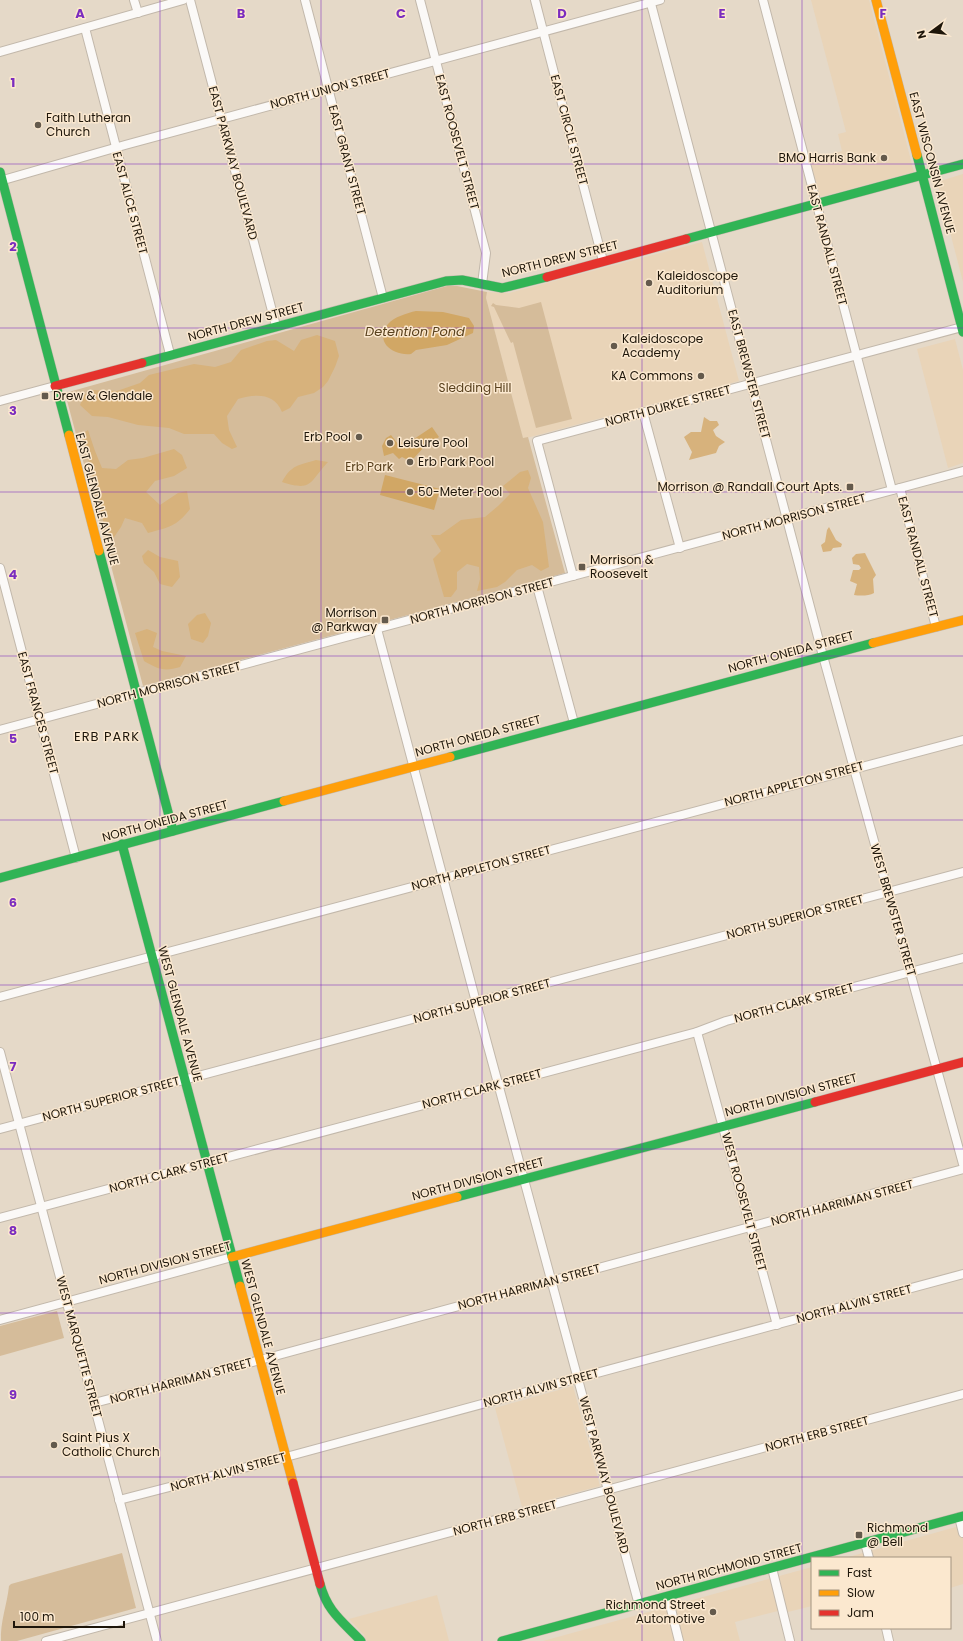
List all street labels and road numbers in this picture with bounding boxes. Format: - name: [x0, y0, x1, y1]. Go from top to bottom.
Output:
- street label: NORTH UNION STREET: [268, 64, 392, 113]
- street label: EAST ROOSEVELT STREET: [431, 72, 484, 212]
- street label: EAST CIRCLE STREET: [547, 73, 593, 188]
- street label: EAST PARKWAY BOULEVARD: [205, 84, 262, 242]
- street label: EAST WISCONSIN AVENUE: [905, 90, 960, 236]
- street label: EAST GRANT STREET: [325, 103, 371, 217]
- street label: EAST ALICE STREET: [109, 150, 152, 256]
- street label: EAST RANDALL STREET: [803, 182, 852, 308]
- street label: NORTH DREW STREET: [500, 236, 620, 281]
- street label: NORTH DREW STREET: [186, 298, 306, 345]
- street label: EAST BREWSTER STREET: [724, 307, 775, 441]
- street label: NORTH DURKEE STREET: [603, 380, 733, 430]
- street label: EAST GLENDALE AVENUE: [72, 431, 123, 567]
- street label: NORTH MORRISON STREET: [720, 489, 868, 544]
- street label: EAST RANDALL STREET: [894, 494, 943, 620]
- street label: NORTH MORRISON STREET: [408, 573, 556, 628]
- street label: NORTH ONEIDA STREET: [726, 626, 856, 676]
- street label: EAST FRANCES STREET: [14, 650, 63, 776]
- street label: NORTH MORRISON STREET: [95, 657, 243, 712]
- street label: NORTH ONEIDA STREET: [413, 710, 543, 760]
- street label: NORTH APPLETON STREET: [722, 757, 866, 810]
- street label: NORTH ONEIDA STREET: [100, 795, 230, 845]
- street label: NORTH APPLETON STREET: [409, 841, 553, 894]
- street label: WEST BREWSTER STREET: [866, 842, 921, 979]
- street label: NORTH SUPERIOR STREET: [724, 890, 866, 943]
- street label: WEST GLENDALE AVENUE: [154, 944, 207, 1084]
- street label: NORTH SUPERIOR STREET: [411, 974, 553, 1027]
- street label: NORTH CLARK STREET: [732, 978, 856, 1027]
- street label: NORTH CLARK STREET: [420, 1064, 544, 1113]
- street label: NORTH DIVISION STREET: [723, 1069, 859, 1120]
- street label: NORTH SUPERIOR STREET: [40, 1072, 182, 1125]
- street label: WEST ROOSEVELT STREET: [718, 1131, 771, 1273]
- street label: NORTH CLARK STREET: [107, 1148, 231, 1197]
- street label: NORTH DIVISION STREET: [410, 1153, 546, 1204]
- street label: NORTH HARRIMAN STREET: [769, 1175, 915, 1230]
- street label: NORTH DIVISION STREET: [97, 1237, 233, 1288]
- street label: WEST GLENDALE AVENUE: [237, 1257, 290, 1397]
- street label: NORTH HARRIMAN STREET: [456, 1259, 602, 1314]
- street label: WEST MARQUETTE STREET: [52, 1274, 107, 1420]
- street label: NORTH ALVIN STREET: [794, 1280, 914, 1327]
- street label: NORTH HARRIMAN STREET: [108, 1353, 254, 1408]
- street label: NORTH ALVIN STREET: [481, 1364, 601, 1411]
- street label: WEST PARKWAY BOULEVARD: [575, 1394, 634, 1555]
- street label: NORTH ERB STREET: [763, 1411, 871, 1456]
- street label: NORTH ALVIN STREET: [168, 1448, 288, 1495]
- street label: NORTH ERB STREET: [451, 1495, 559, 1540]
- street label: NORTH RICHMOND STREET: [654, 1539, 804, 1594]

